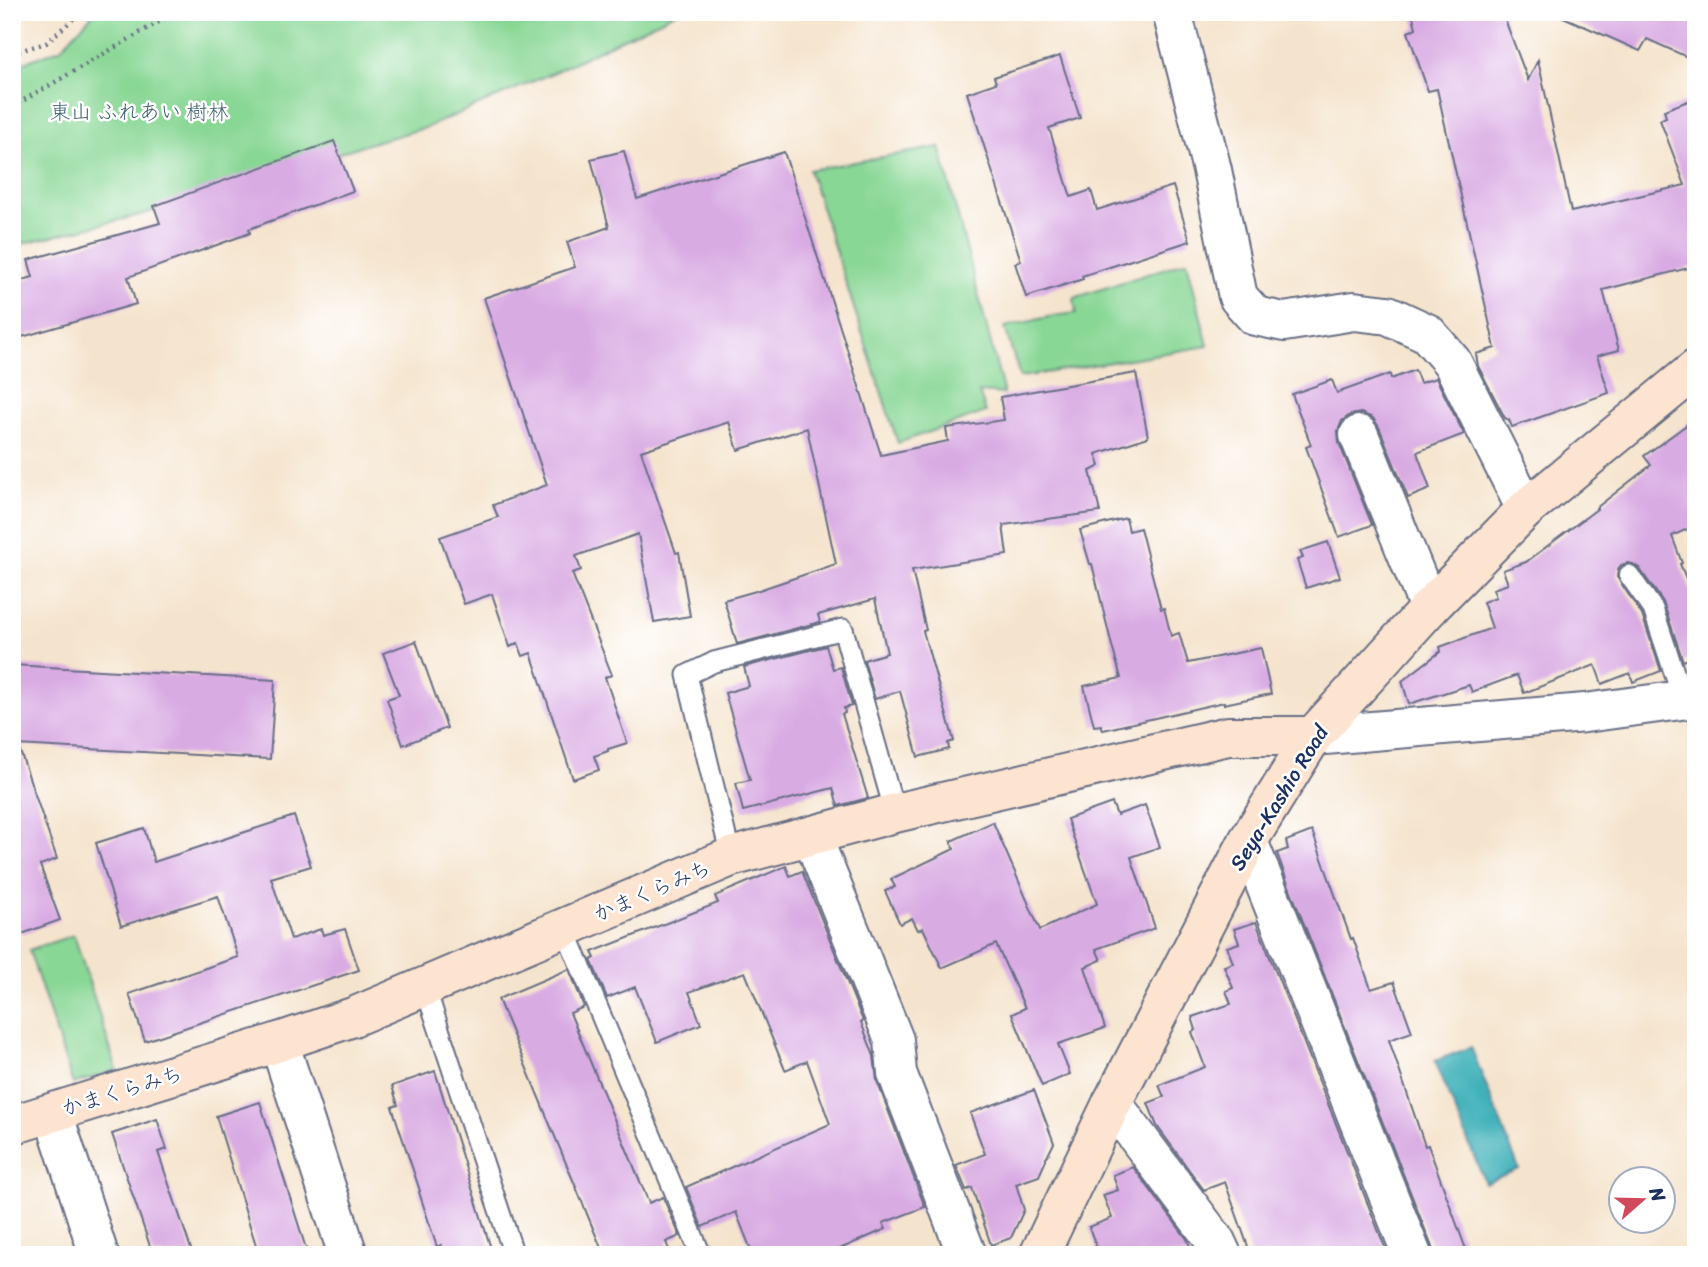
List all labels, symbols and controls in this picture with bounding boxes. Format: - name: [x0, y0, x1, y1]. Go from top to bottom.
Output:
- park label: 東山 ふれあい 樹林: [50, 93, 228, 131]
- street label: Seya-Kashio Road: [1219, 716, 1340, 878]
- street label: かまくらみち: [587, 849, 717, 933]
- street label: かまくらみち: [57, 1055, 187, 1127]
- north arrow: [1606, 1166, 1676, 1236]
- text: N: [1639, 1182, 1676, 1207]

